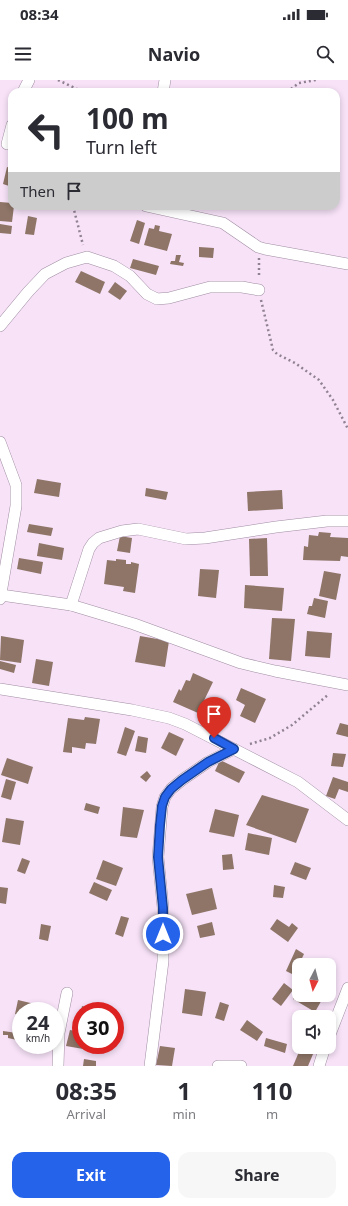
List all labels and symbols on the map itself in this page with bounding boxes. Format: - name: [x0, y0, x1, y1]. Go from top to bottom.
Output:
- pin: [197, 697, 231, 738]
- position arrow: [142, 913, 184, 955]
- north arrow: [292, 958, 336, 1002]
- speed limit sign: 30: [72, 1002, 124, 1054]

